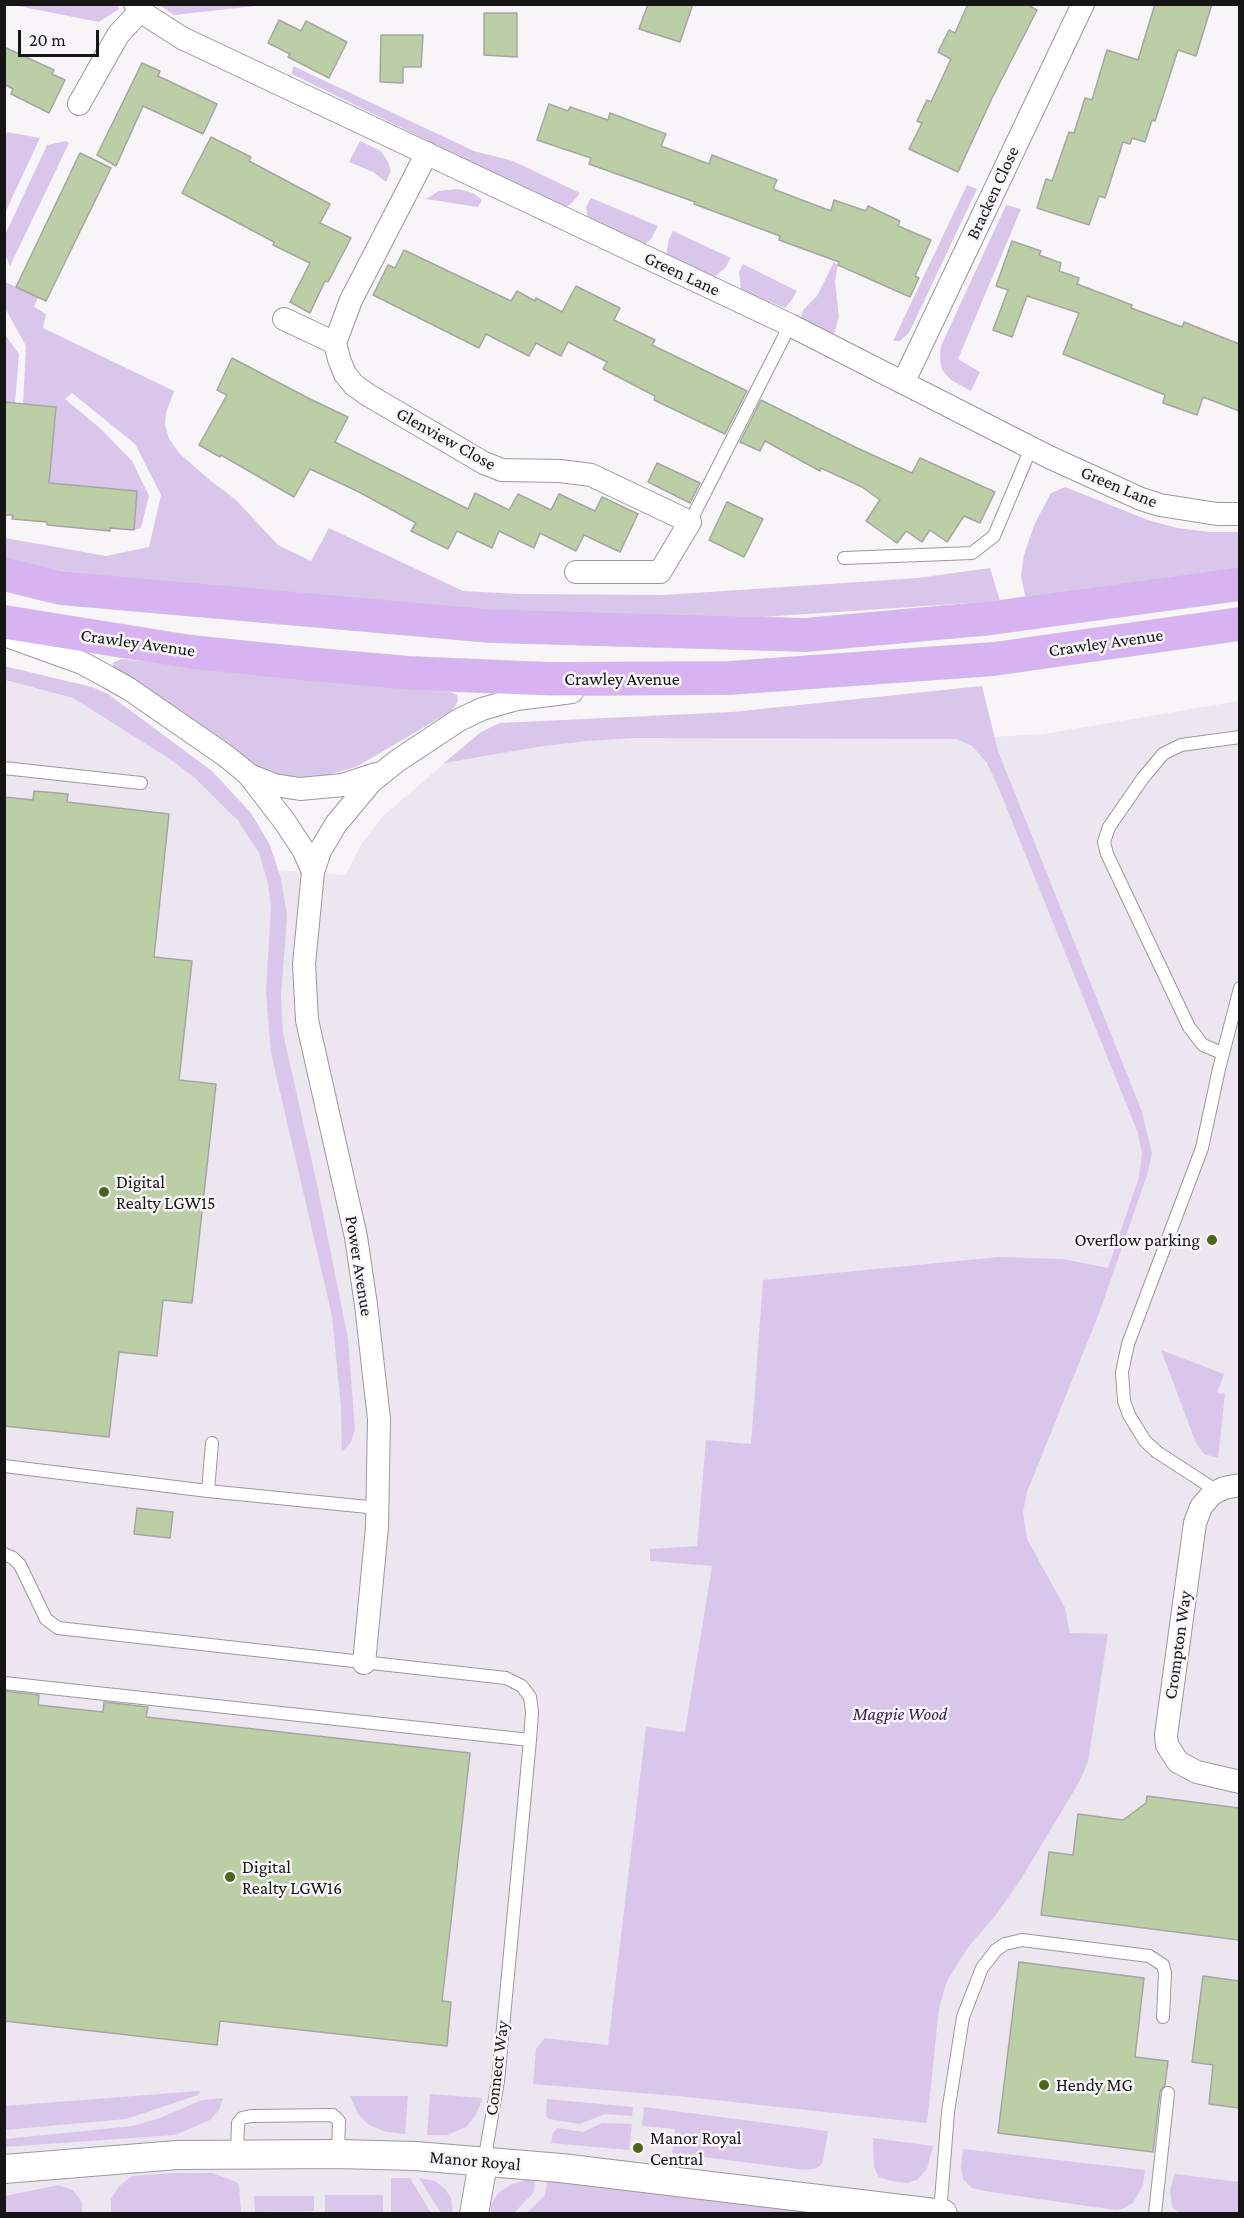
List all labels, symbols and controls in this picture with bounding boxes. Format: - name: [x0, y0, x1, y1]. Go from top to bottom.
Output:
- scale bar: [21, 18, 102, 56]
- text: 20 m: [29, 30, 66, 50]
- street label: Bracken Close: [962, 143, 1024, 243]
- street label: Green Lane: [641, 247, 723, 301]
- street label: Glenview Close: [392, 403, 500, 475]
- street label: Green Lane: [1077, 461, 1161, 513]
- street label: Crawley Avenue: [79, 624, 197, 662]
- street label: Crawley Avenue: [1047, 624, 1165, 662]
- street label: Crawley Avenue: [564, 668, 680, 690]
- place label: Digital Realty LGW15: [116, 1171, 216, 1214]
- marker: Digital Realty LGW15: [97, 1185, 111, 1199]
- street label: Power Avenue: [340, 1214, 378, 1318]
- place label: Overflow parking: [1074, 1229, 1200, 1251]
- marker: Overflow parking: [1205, 1233, 1219, 1247]
- street label: Crompton Way: [1160, 1589, 1196, 1701]
- park label: Magpie Wood: [853, 1703, 947, 1725]
- place label: Digital Realty LGW16: [242, 1856, 342, 1898]
- marker: Digital Realty LGW16: [223, 1870, 237, 1884]
- street label: Connect Way: [480, 2019, 514, 2117]
- place label: Hendy MG: [1056, 2074, 1133, 2096]
- marker: Hendy MG: [1037, 2078, 1051, 2092]
- place label: Manor Royal Central: [650, 2127, 742, 2170]
- marker: Manor Royal Central: [631, 2141, 645, 2155]
- street label: Manor Royal: [428, 2146, 522, 2176]

